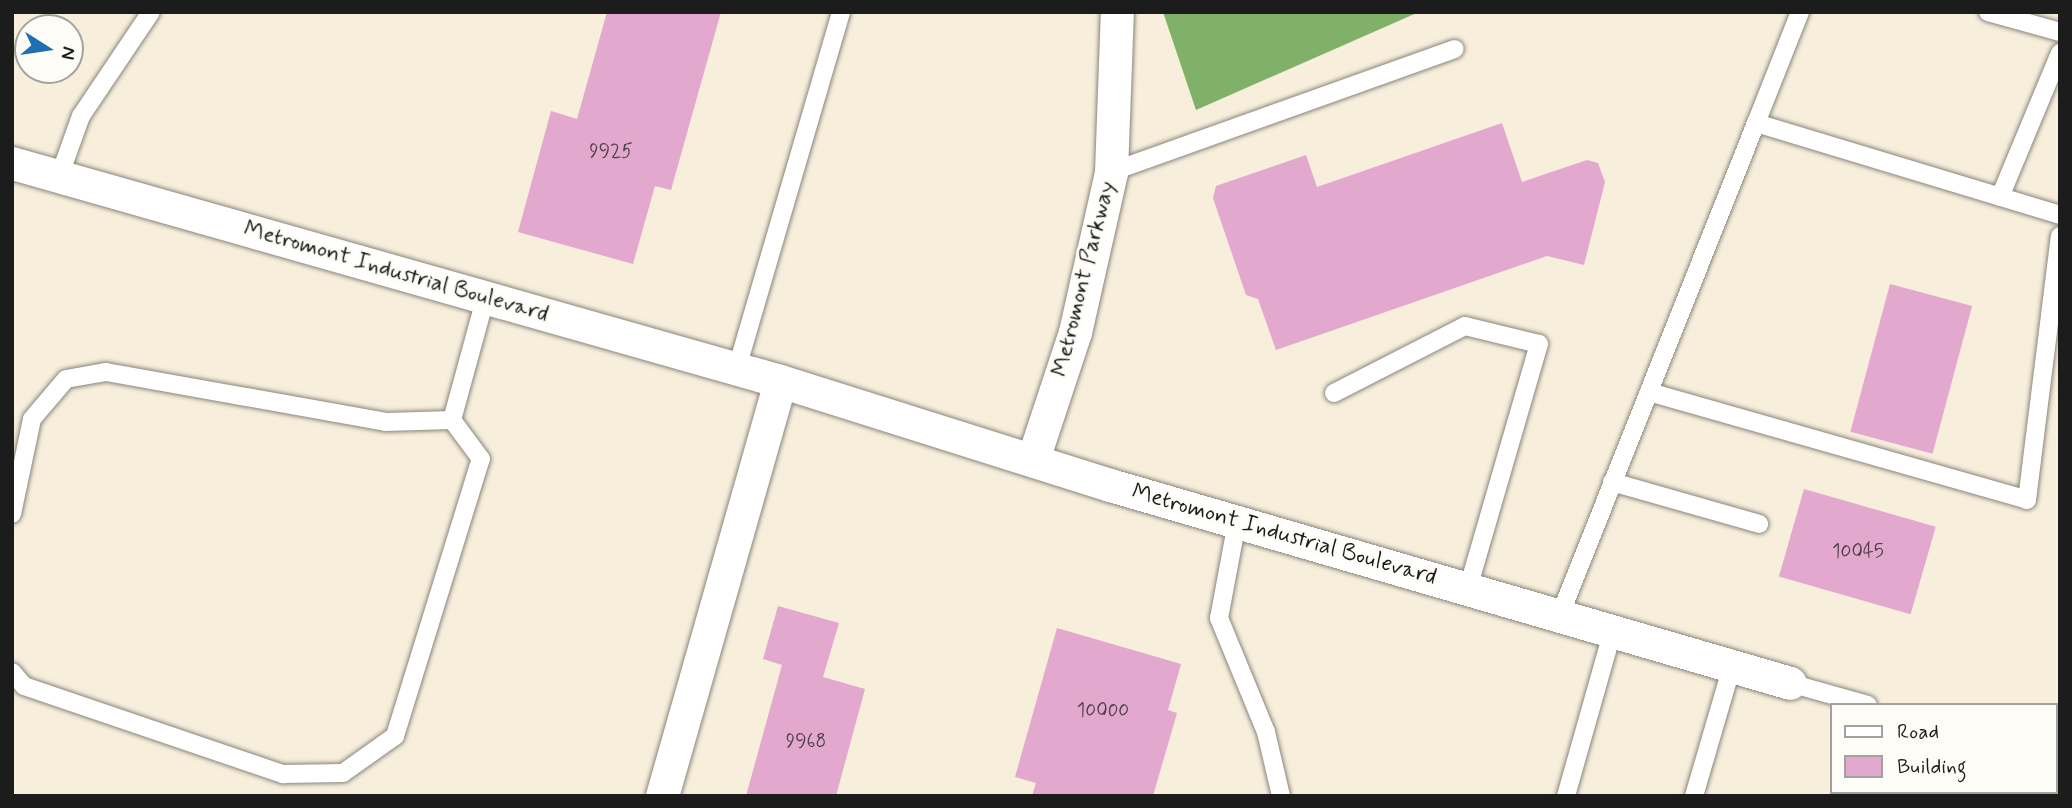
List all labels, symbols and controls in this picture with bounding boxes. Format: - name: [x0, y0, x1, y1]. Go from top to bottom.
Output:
- north arrow: [14, 14, 84, 84]
- text: N: [55, 44, 82, 62]
- house number: 9925: [589, 141, 633, 163]
- street label: Metromont Parkway: [1046, 178, 1122, 380]
- street label: Metromont Industrial Boulevard: [246, 217, 546, 327]
- street label: Metromont Industrial Boulevard: [1134, 480, 1434, 590]
- house number: 10045: [1832, 541, 1884, 563]
- house number: 10000: [1077, 700, 1129, 722]
- legend: [1830, 703, 2058, 794]
- text: Road: [1897, 718, 1939, 746]
- house number: 9968: [786, 731, 826, 753]
- text: Building: [1897, 753, 1967, 781]

